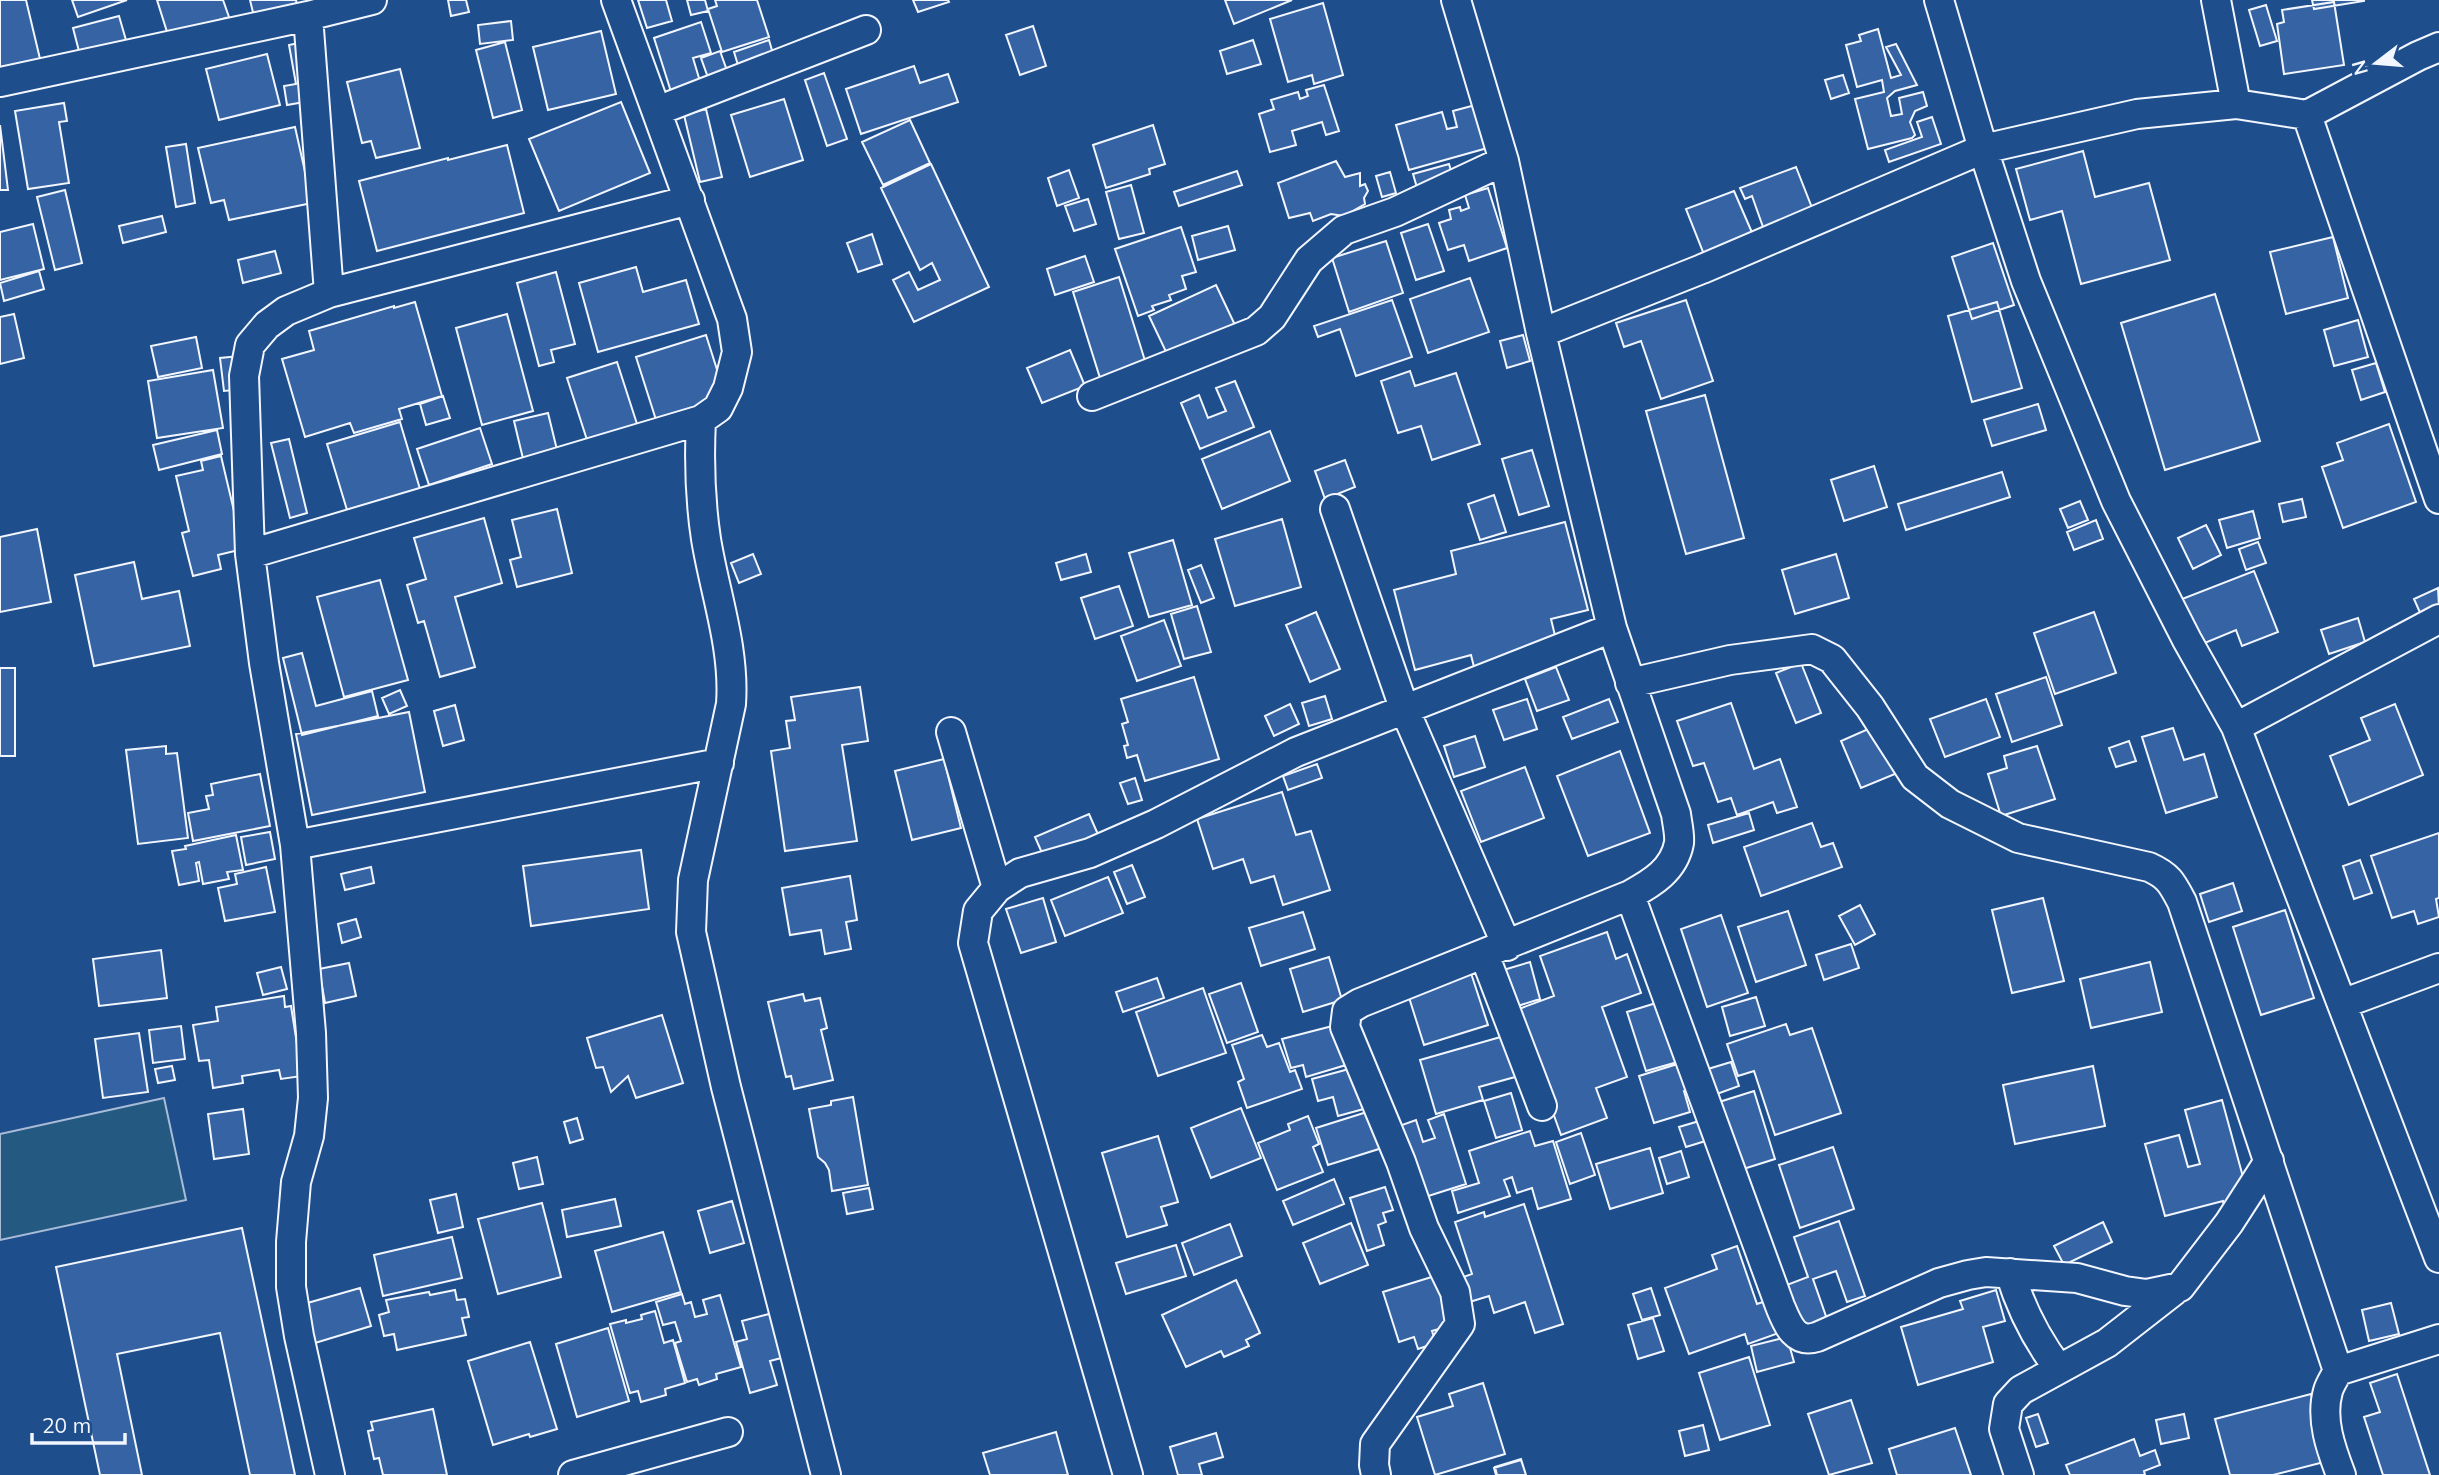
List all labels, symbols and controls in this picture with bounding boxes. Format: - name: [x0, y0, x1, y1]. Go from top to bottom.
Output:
- north arrow: [2341, 28, 2411, 98]
- text: N: [2346, 57, 2373, 78]
- scale bar: [32, 1402, 124, 1446]
- text: 20 m: [42, 1412, 91, 1438]

